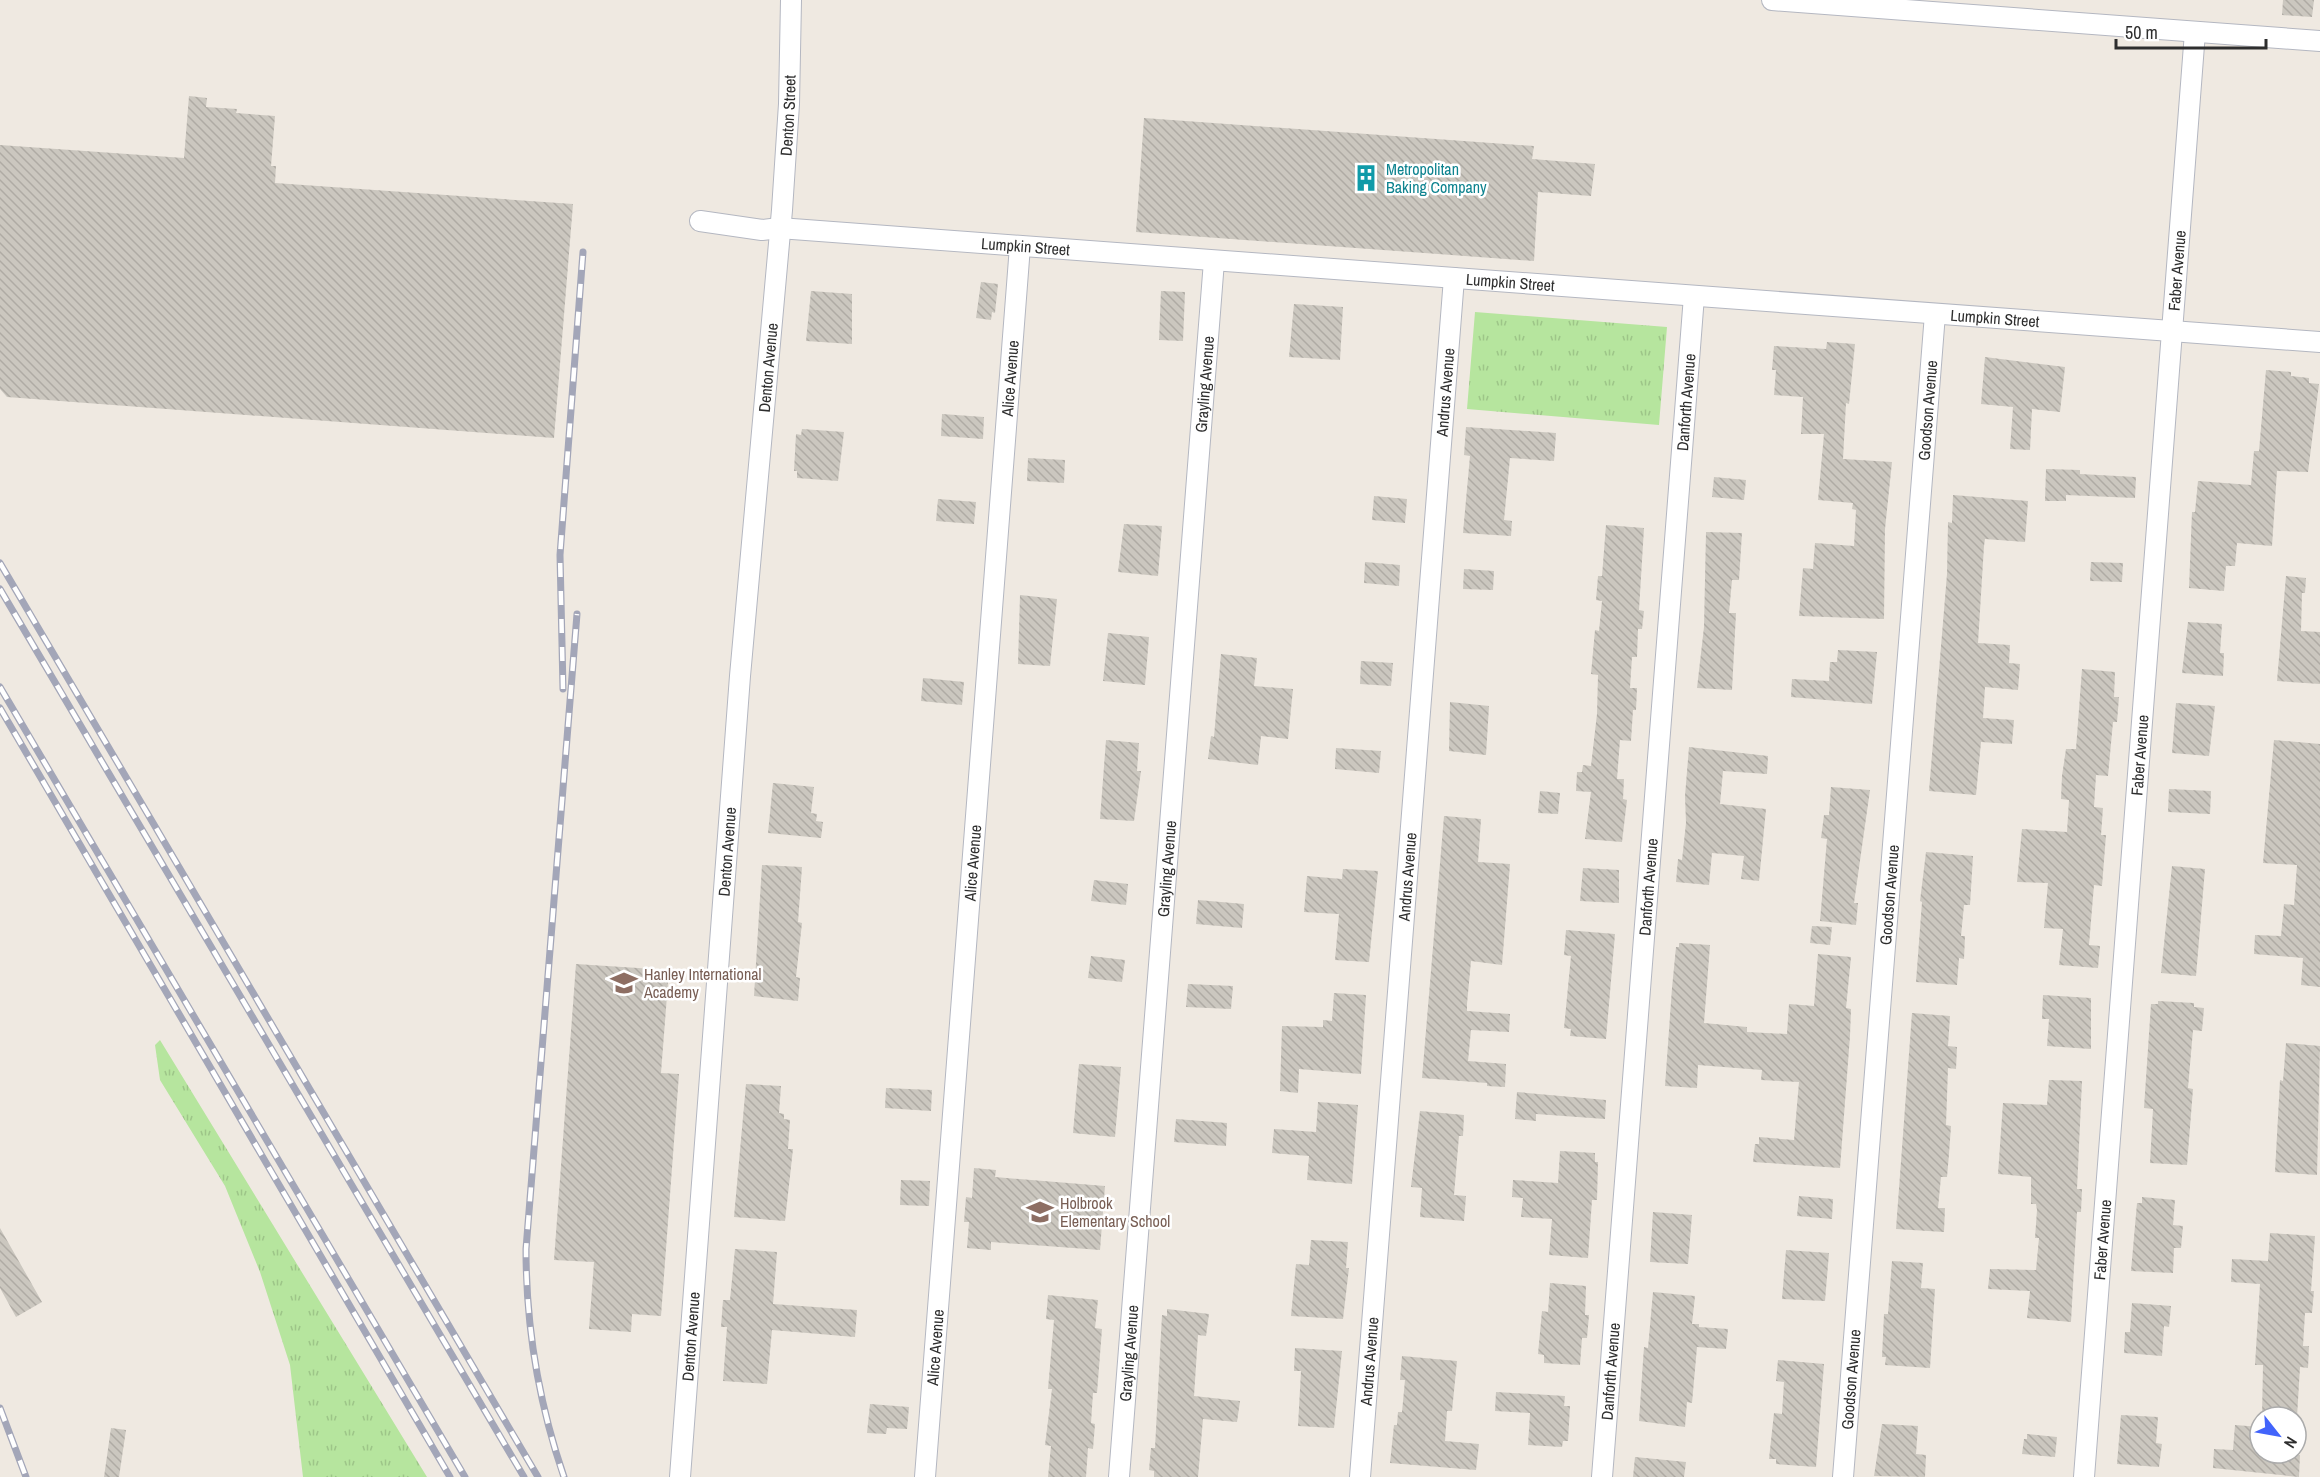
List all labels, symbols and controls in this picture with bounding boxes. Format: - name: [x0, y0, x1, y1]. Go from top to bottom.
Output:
- scale bar: [2116, 12, 2266, 50]
- text: 50 m: [2125, 20, 2158, 45]
- street label: Denton Street: [775, 74, 801, 156]
- place label: Metropolitan Baking Company: [1386, 158, 1487, 198]
- building icon: Metropolitan Baking Company: [1351, 163, 1381, 193]
- street label: Faber Avenue: [2163, 229, 2191, 312]
- street label: Lumpkin Street: [980, 232, 1071, 261]
- street label: Lumpkin Street: [1465, 268, 1556, 296]
- street label: Lumpkin Street: [1950, 304, 2040, 332]
- street label: Denton Avenue: [753, 322, 783, 413]
- street label: Grayling Avenue: [1190, 335, 1219, 433]
- street label: Alice Avenue: [996, 339, 1024, 418]
- street label: Andrus Avenue: [1431, 347, 1459, 438]
- street label: Danforth Avenue: [1671, 353, 1700, 452]
- street label: Goodson Avenue: [1912, 359, 1942, 461]
- street label: Faber Avenue: [2125, 714, 2154, 796]
- street label: Denton Avenue: [713, 806, 741, 897]
- street label: Grayling Avenue: [1152, 820, 1181, 918]
- street label: Alice Avenue: [958, 824, 986, 903]
- street label: Andrus Avenue: [1393, 832, 1421, 923]
- street label: Danforth Avenue: [1633, 837, 1663, 936]
- street label: Goodson Avenue: [1874, 844, 1904, 946]
- place label: Hanley International Academy: [643, 963, 762, 1003]
- school or university icon: Hanley International Academy: [609, 968, 639, 998]
- place label: Holbrook Elementary School: [1060, 1192, 1170, 1232]
- school or university icon: Holbrook Elementary School: [1025, 1197, 1055, 1227]
- street label: Faber Avenue: [2088, 1199, 2116, 1281]
- street label: Denton Avenue: [676, 1291, 705, 1382]
- street label: Grayling Avenue: [1114, 1304, 1143, 1403]
- street label: Alice Avenue: [921, 1308, 949, 1387]
- street label: Andrus Avenue: [1355, 1316, 1384, 1407]
- street label: Danforth Avenue: [1595, 1322, 1625, 1421]
- street label: Goodson Avenue: [1836, 1328, 1866, 1430]
- north arrow: [2248, 1405, 2308, 1465]
- text: N: [2279, 1433, 2303, 1452]

